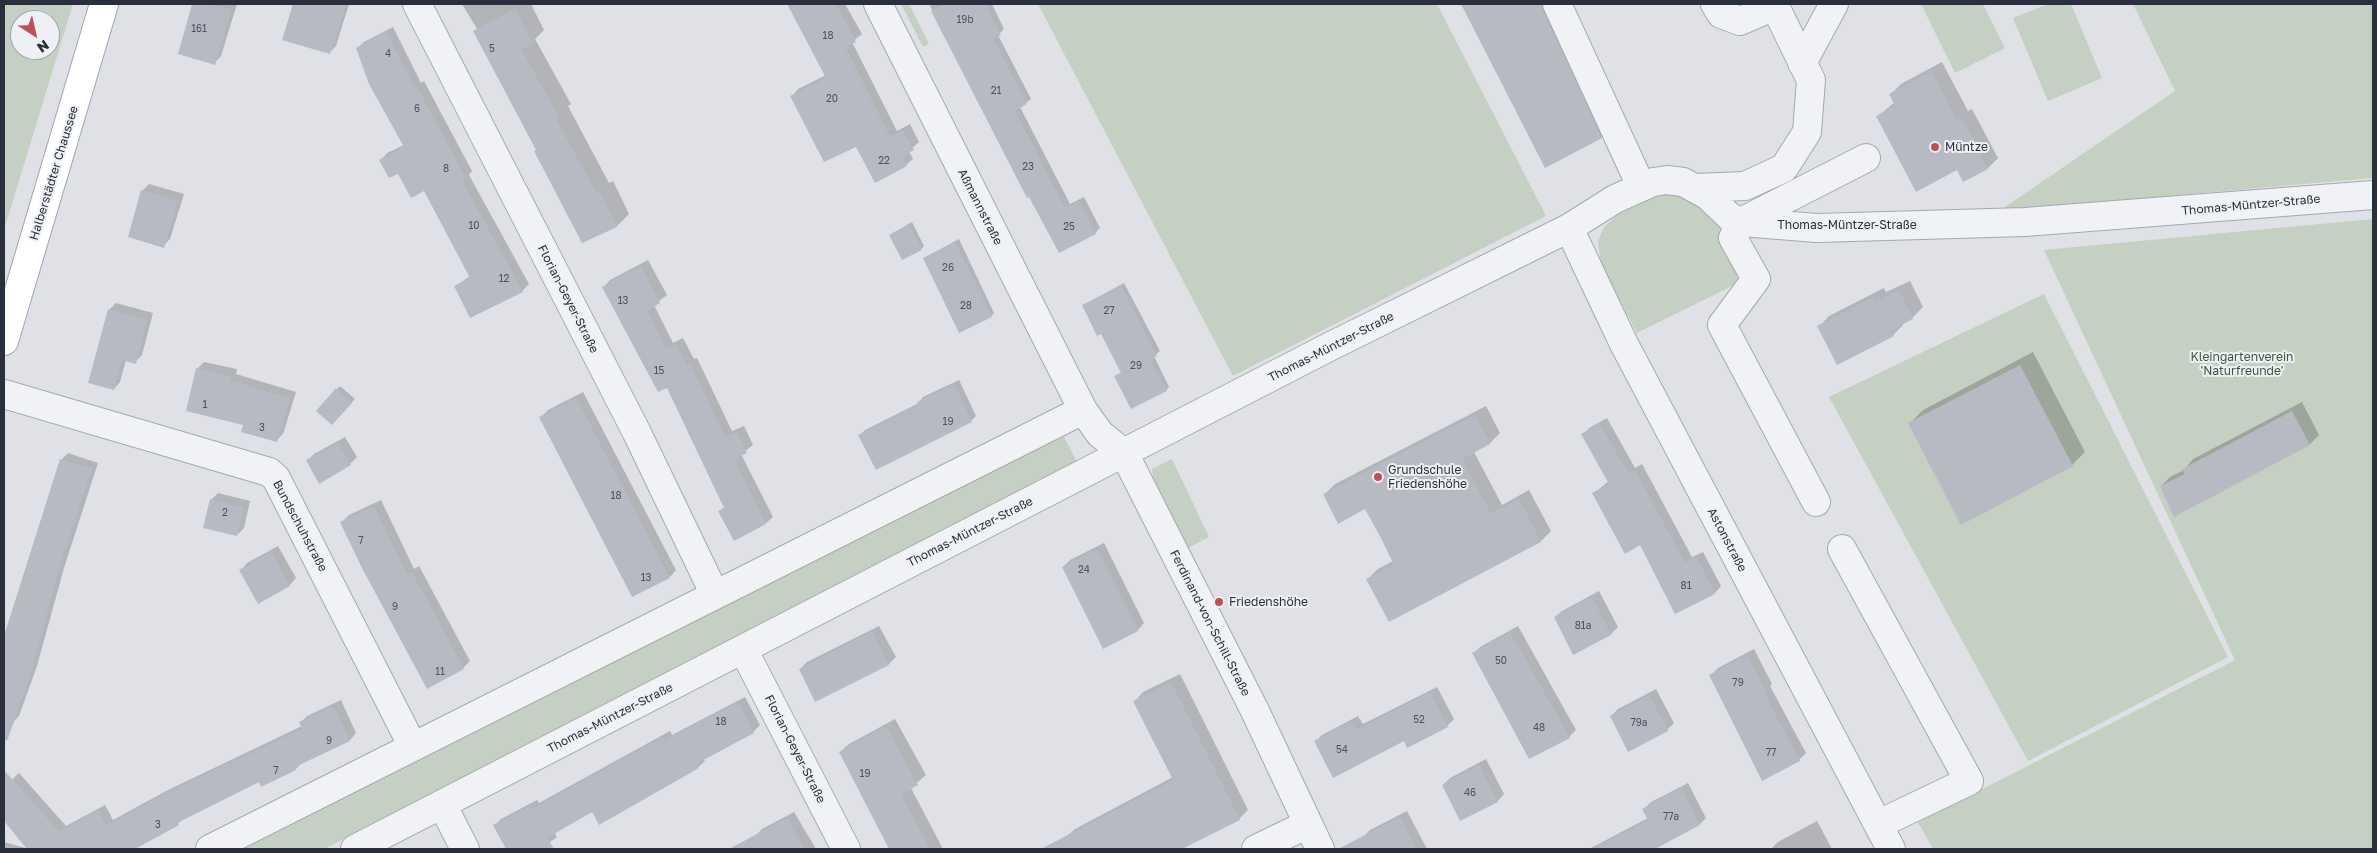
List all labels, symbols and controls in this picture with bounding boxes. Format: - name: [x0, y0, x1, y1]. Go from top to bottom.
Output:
- north arrow: [10, 10, 60, 60]
- house number: 19b: [956, 14, 974, 26]
- house number: 161: [191, 23, 207, 35]
- house number: 18: [823, 30, 833, 42]
- text: N: [34, 37, 53, 57]
- house number: 5: [489, 43, 495, 55]
- house number: 4: [385, 48, 391, 60]
- house number: 21: [991, 85, 1001, 97]
- house number: 20: [826, 93, 838, 105]
- house number: 6: [414, 103, 420, 115]
- street label: Halberstädter Chaussee: [27, 104, 81, 242]
- place label: Müntze: [1945, 140, 1988, 154]
- marker: Müntze: [1929, 141, 1941, 153]
- house number: 22: [878, 155, 890, 167]
- house number: 23: [1022, 161, 1034, 173]
- house number: 8: [443, 163, 449, 175]
- street label: Aßmannstraße: [955, 166, 1005, 248]
- street label: Thomas-Müntzer-Straße: [2181, 192, 2321, 218]
- street label: Thomas-Müntzer-Straße: [1777, 218, 1917, 232]
- house number: 10: [468, 220, 480, 232]
- house number: 25: [1063, 221, 1075, 233]
- street label: Florian-Geyer-Straße: [535, 243, 601, 355]
- house number: 26: [942, 262, 954, 274]
- house number: 12: [499, 273, 509, 285]
- house number: 13: [618, 295, 628, 307]
- house number: 28: [960, 300, 972, 312]
- house number: 27: [1103, 305, 1115, 317]
- street label: Thomas-Müntzer-Straße: [1266, 309, 1396, 385]
- park label: Kleingartenverein 'Naturfreunde': [2191, 350, 2293, 378]
- house number: 29: [1130, 360, 1142, 372]
- house number: 15: [654, 365, 664, 377]
- house number: 1: [203, 399, 207, 411]
- house number: 19: [943, 416, 953, 428]
- house number: 3: [259, 422, 265, 434]
- place label: Grundschule Friedenshöhe: [1388, 463, 1467, 491]
- marker: Grundschule Friedenshöhe: [1372, 471, 1384, 483]
- street label: Bundschuhstraße: [270, 478, 330, 574]
- house number: 18: [611, 490, 621, 502]
- street label: Thomas-Müntzer-Straße: [905, 494, 1035, 570]
- street label: Astonstraße: [1704, 506, 1750, 574]
- house number: 2: [222, 507, 228, 519]
- house number: 7: [358, 535, 364, 547]
- street label: Ferdinand-von-Schill-Straße: [1167, 548, 1253, 698]
- house number: 24: [1078, 564, 1090, 576]
- house number: 13: [641, 572, 651, 584]
- house number: 81: [1681, 580, 1691, 592]
- place label: Friedenshöhe: [1229, 595, 1308, 609]
- marker: Friedenshöhe: [1213, 596, 1225, 608]
- house number: 9: [392, 601, 398, 613]
- house number: 81a: [1575, 620, 1591, 632]
- house number: 50: [1495, 655, 1507, 667]
- house number: 11: [435, 666, 445, 678]
- house number: 79: [1732, 677, 1744, 689]
- street label: Thomas-Müntzer-Straße: [545, 680, 675, 756]
- street label: Florian-Geyer-Straße: [762, 693, 828, 805]
- house number: 52: [1413, 714, 1425, 726]
- house number: 18: [716, 716, 726, 728]
- house number: 79a: [1631, 717, 1647, 729]
- house number: 48: [1533, 722, 1545, 734]
- house number: 9: [326, 735, 332, 747]
- house number: 54: [1336, 744, 1348, 756]
- house number: 77: [1766, 747, 1776, 759]
- house number: 7: [273, 765, 279, 777]
- house number: 19: [860, 768, 870, 780]
- house number: 46: [1464, 787, 1476, 799]
- house number: 77a: [1663, 811, 1679, 823]
- house number: 3: [155, 819, 161, 831]

